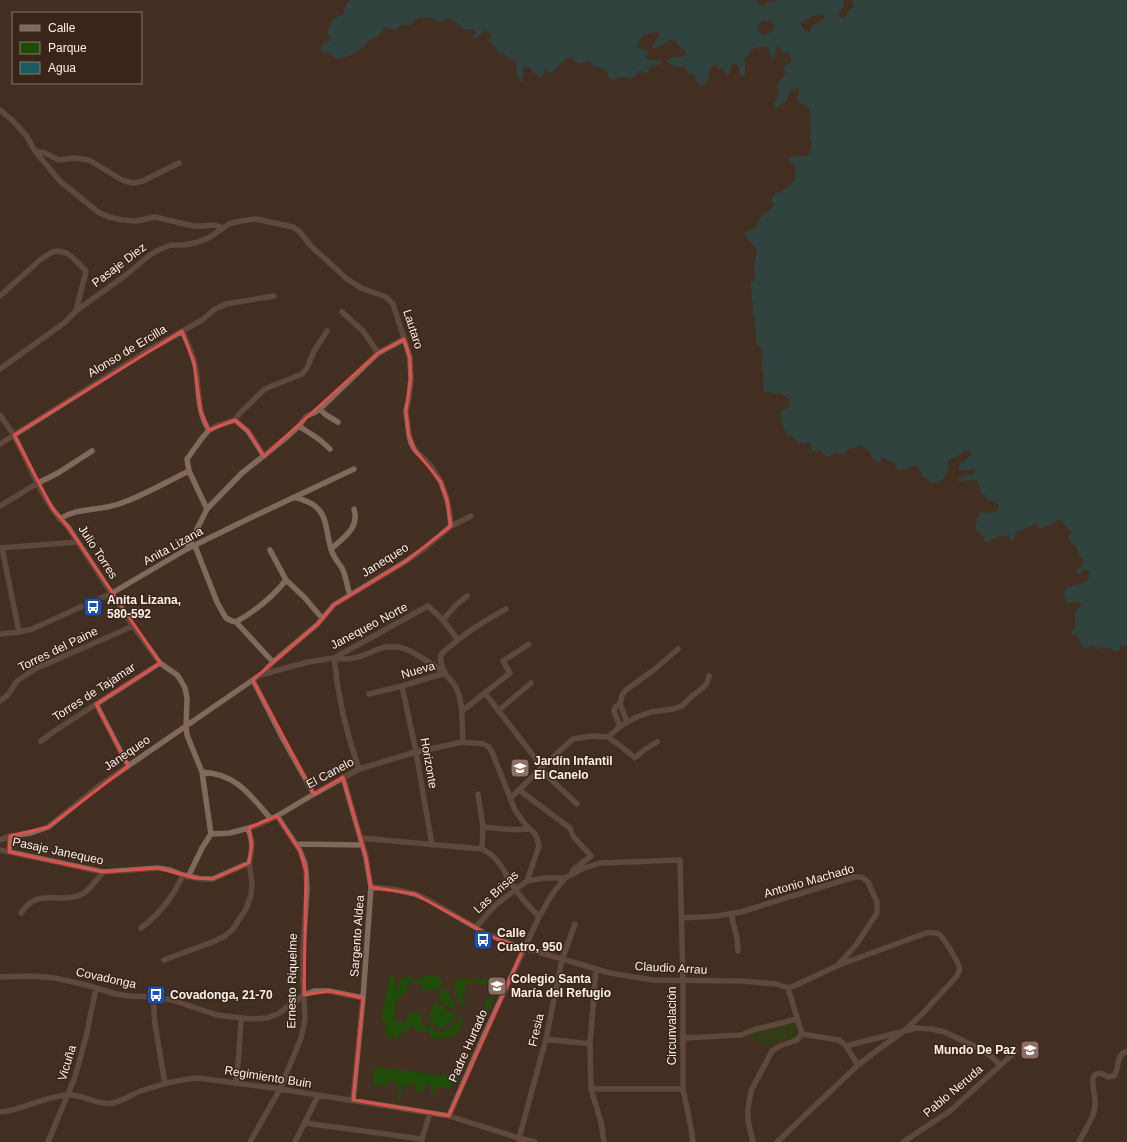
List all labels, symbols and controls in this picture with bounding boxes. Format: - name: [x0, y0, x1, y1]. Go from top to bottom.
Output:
- legend: [12, 12, 142, 84]
- text: Calle: [48, 21, 76, 35]
- text: Parque: [48, 41, 87, 55]
- text: Agua: [48, 61, 76, 75]
- street label: Pasaje Diez: [89, 240, 149, 290]
- street label: Lautaro: [400, 307, 426, 351]
- street label: Alonso de Ercilla: [85, 322, 169, 380]
- street label: Julio Torres: [75, 523, 121, 581]
- street label: Anita Lizana: [141, 524, 206, 568]
- street label: Janequeo: [359, 540, 411, 580]
- place label: Anita Lizana, 580-592: [107, 593, 181, 621]
- bus stop icon: Anita Lizana, 580-592: [82, 596, 104, 618]
- street label: Janequeo Norte: [328, 600, 410, 652]
- street label: Torres del Paine: [16, 624, 100, 674]
- street label: Nueva: [399, 658, 437, 682]
- street label: Torres de Tajamar: [50, 660, 138, 724]
- street label: Janequeo: [101, 732, 153, 774]
- street label: Horizonte: [418, 736, 440, 790]
- street label: El Canelo: [304, 754, 357, 791]
- place label: Jardín Infantil El Canelo: [534, 754, 613, 782]
- school or university icon: Jardín Infantil El Canelo: [509, 757, 531, 779]
- street label: Pasaje Janequeo: [11, 835, 105, 868]
- street label: Antonio Machado: [762, 861, 856, 901]
- street label: Las Brisas: [471, 868, 521, 916]
- street label: Sargento Aldea: [347, 894, 367, 977]
- place label: Calle Cuatro, 950: [497, 926, 563, 954]
- bus stop icon: Calle Cuatro, 950: [472, 929, 494, 951]
- street label: Ernesto Riquelme: [284, 933, 300, 1029]
- street label: Claudio Arrau: [634, 959, 708, 977]
- street label: Covadonga: [75, 965, 138, 991]
- place label: Colegio Santa María del Refugio: [511, 972, 611, 1000]
- school or university icon: Colegio Santa María del Refugio: [486, 975, 508, 997]
- bus stop icon: Covadonga, 21-70: [145, 984, 167, 1006]
- street label: Circunvalación: [665, 987, 679, 1065]
- place label: Covadonga, 21-70: [170, 988, 273, 1002]
- street label: Padre Hurtado: [446, 1007, 490, 1084]
- street label: Fresia: [525, 1012, 547, 1048]
- school or university icon: Mundo De Paz: [1019, 1039, 1041, 1061]
- street label: Vicuña: [55, 1043, 79, 1082]
- place label: Mundo De Paz: [934, 1043, 1016, 1057]
- street label: Pablo Neruda: [920, 1062, 986, 1120]
- street label: Regimiento Buin: [223, 1063, 313, 1091]

